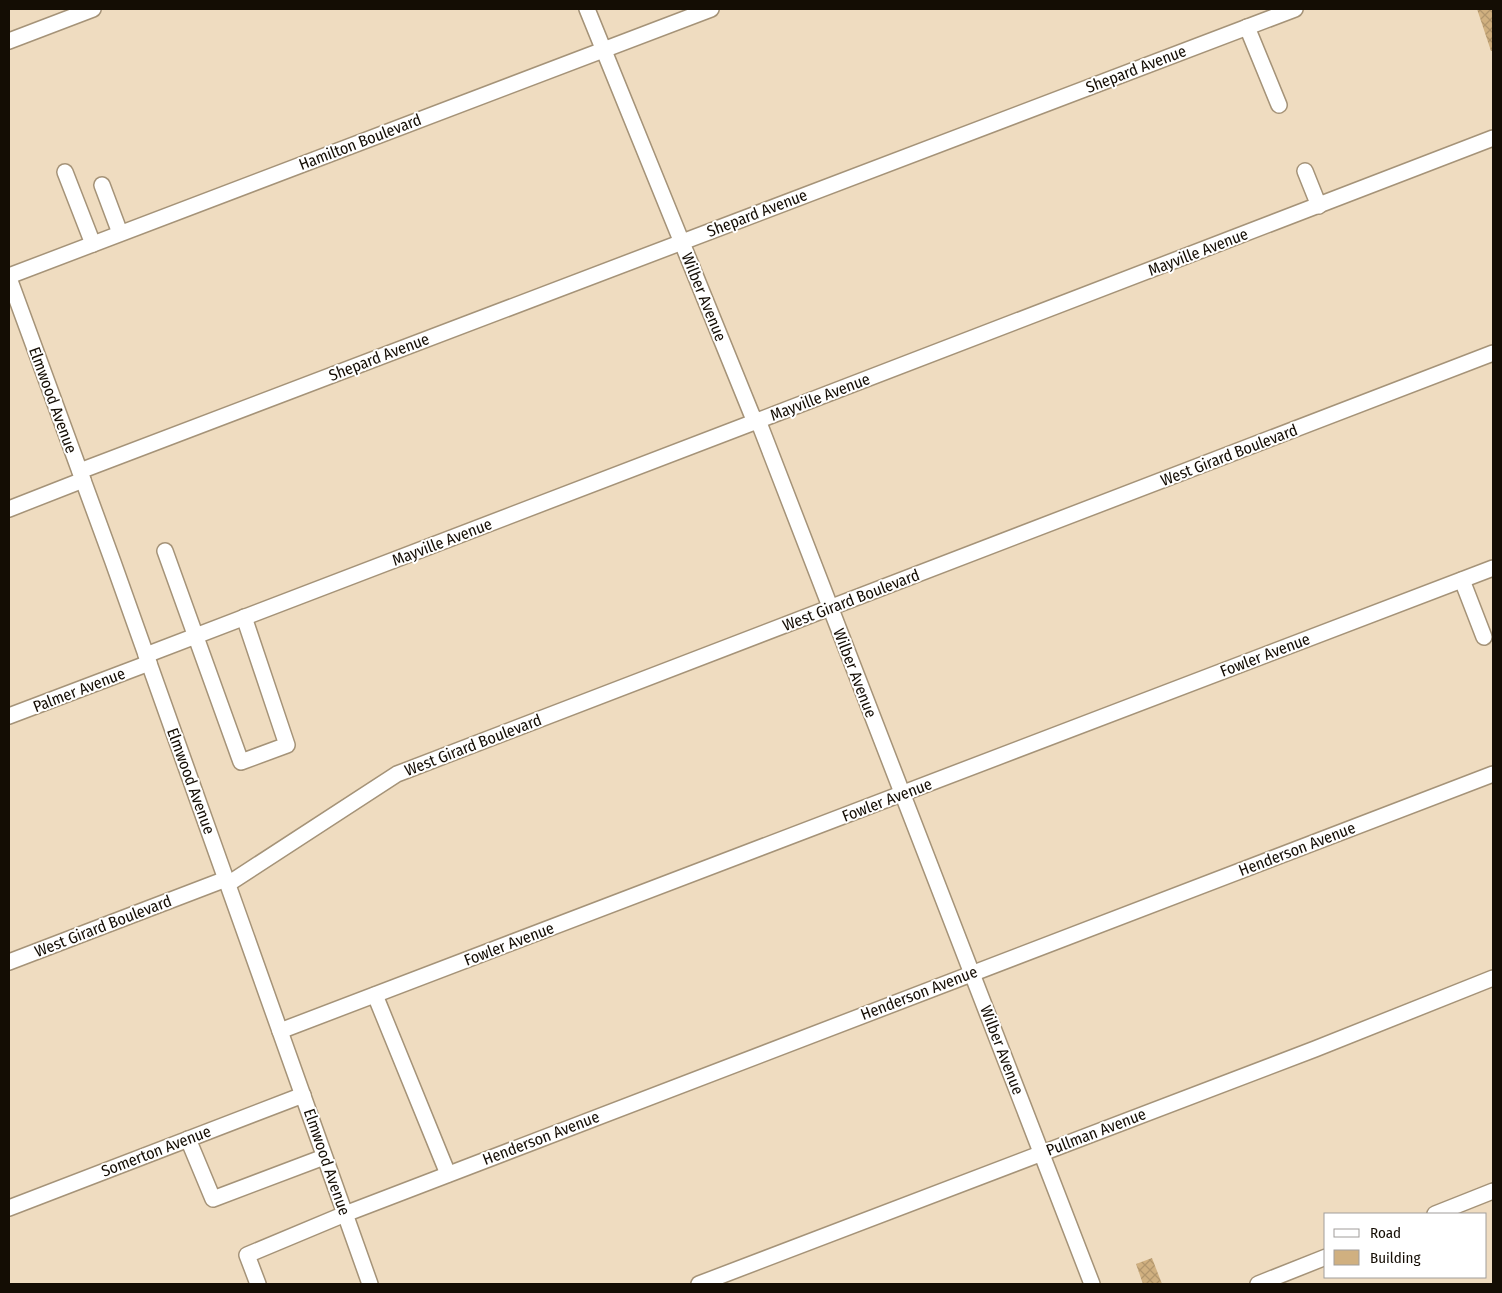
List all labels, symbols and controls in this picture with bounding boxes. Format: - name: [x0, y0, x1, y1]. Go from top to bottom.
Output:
- street label: Shepard Avenue: [1083, 41, 1189, 97]
- street label: Hamilton Boulevard: [296, 110, 424, 174]
- street label: Shepard Avenue: [704, 185, 810, 241]
- street label: Mayville Avenue: [1145, 224, 1251, 280]
- street label: Wilber Avenue: [678, 250, 730, 344]
- street label: Shepard Avenue: [326, 329, 432, 385]
- street label: Elmwood Avenue: [25, 344, 81, 456]
- street label: Mayville Avenue: [767, 369, 873, 425]
- street label: West Girard Boulevard: [1158, 420, 1300, 490]
- street label: Mayville Avenue: [389, 514, 495, 570]
- street label: West Girard Boulevard: [780, 565, 922, 635]
- street label: Wilber Avenue: [829, 626, 881, 720]
- street label: Fowler Avenue: [1217, 629, 1313, 681]
- street label: Palmer Avenue: [30, 664, 128, 716]
- street label: West Girard Boulevard: [402, 710, 544, 780]
- street label: Elmwood Avenue: [163, 725, 219, 837]
- street label: Fowler Avenue: [839, 774, 935, 826]
- street label: Henderson Avenue: [1236, 818, 1358, 880]
- street label: West Girard Boulevard: [32, 891, 174, 961]
- street label: Fowler Avenue: [461, 918, 557, 970]
- street label: Henderson Avenue: [858, 962, 980, 1024]
- street label: Wilber Avenue: [976, 1003, 1028, 1097]
- street label: Pullman Avenue: [1043, 1104, 1149, 1160]
- street label: Elmwood Avenue: [300, 1106, 354, 1218]
- street label: Henderson Avenue: [480, 1107, 602, 1169]
- street label: Somerton Avenue: [99, 1121, 214, 1181]
- legend: [1324, 1213, 1487, 1278]
- text: Road: [1370, 1224, 1401, 1242]
- text: Building: [1370, 1249, 1421, 1267]

